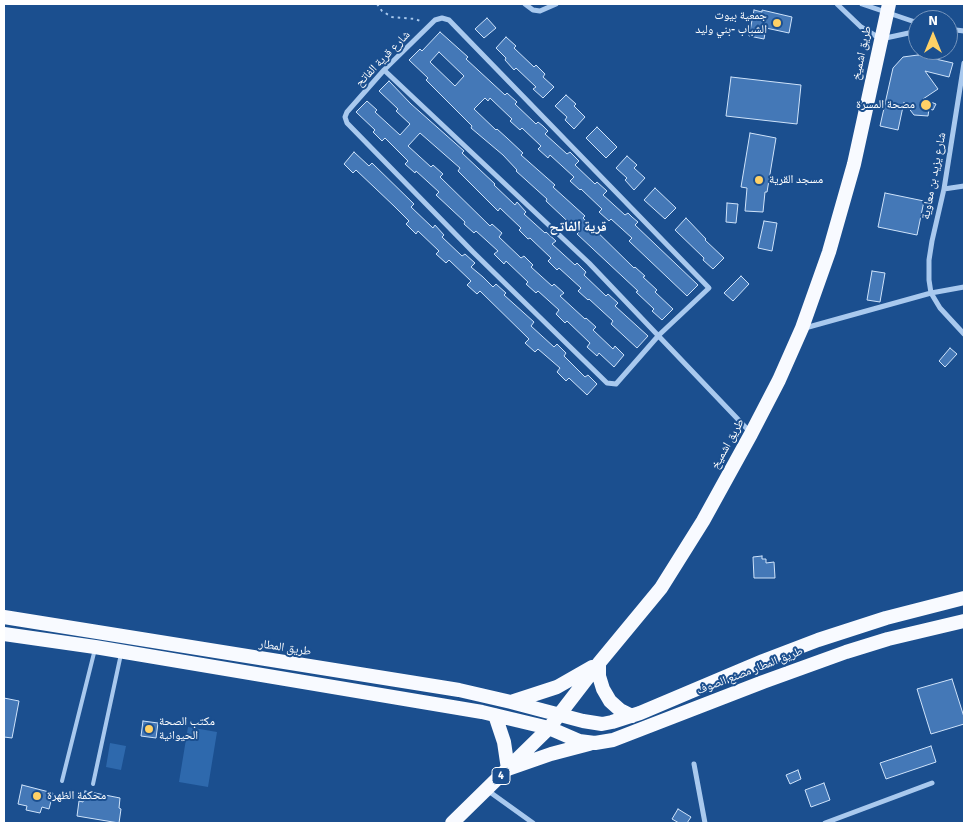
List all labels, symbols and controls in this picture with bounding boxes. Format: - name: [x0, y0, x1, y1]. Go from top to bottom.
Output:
- place label: جمعية بيوت الشباب -بني وليد: [695, 9, 767, 37]
- north arrow: [908, 10, 958, 60]
- text: N: [928, 12, 938, 29]
- marker: جمعية بيوت الشباب -بني وليد: [771, 17, 783, 29]
- street label: طريق اشميخ: [849, 24, 875, 82]
- street label: شارع قرية الفاتح: [353, 28, 413, 90]
- place label: مصحة المسرة: [856, 98, 915, 112]
- marker: مصحة المسرة: [919, 98, 933, 112]
- street label: شارع يزيد بن معاوية: [918, 131, 950, 221]
- place label: مسجد القرية: [769, 173, 823, 187]
- marker: مسجد القرية: [753, 174, 765, 186]
- district label: قرية الفاتح: [549, 219, 607, 235]
- street label: طريق اشميخ: [708, 416, 748, 472]
- street label: طريق المطار: [258, 637, 312, 659]
- street label: طريق المطار مصنع الصوف: [695, 644, 805, 698]
- place label: مكتب الصحة الحيوانية: [159, 715, 215, 743]
- marker: مكتب الصحة الحيوانية: [143, 723, 155, 735]
- road number: 4: [492, 768, 510, 784]
- place label: محكمة الظهرة: [47, 789, 106, 803]
- marker: محكمة الظهرة: [31, 790, 43, 802]

